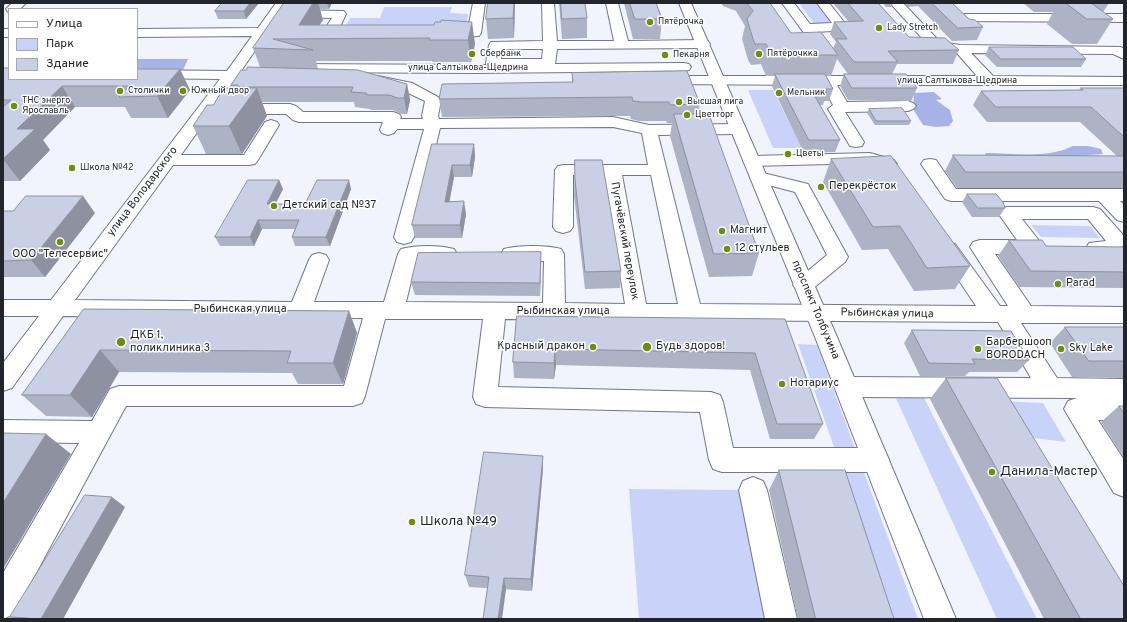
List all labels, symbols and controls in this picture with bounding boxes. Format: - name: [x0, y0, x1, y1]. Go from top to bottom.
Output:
- legend: [8, 8, 138, 80]
- text: Улица: [46, 16, 82, 32]
- marker: Пятёрочка: [645, 17, 655, 27]
- place label: Пятёрочка: [658, 17, 704, 27]
- marker: Lady Stretch: [874, 23, 884, 33]
- place label: Lady Stretch: [887, 23, 938, 33]
- text: Парк: [46, 36, 74, 52]
- marker: Сбербанк: [467, 49, 477, 59]
- place label: Сбербанк: [480, 49, 521, 59]
- marker: Пятёрочкка: [754, 49, 764, 59]
- place label: Пятёрочкка: [767, 49, 818, 59]
- marker: Пекарня: [660, 50, 670, 60]
- place label: Пекарня: [673, 50, 710, 60]
- text: Здание: [46, 56, 89, 72]
- street label: улица Салтыкова-Щедрина: [408, 63, 528, 73]
- street label: улица Салтыкова-Щедрина: [897, 76, 1017, 86]
- marker: Столички: [115, 86, 125, 96]
- place label: Столички: [128, 86, 169, 96]
- marker: Южный двор: [178, 86, 188, 96]
- place label: Южный двор: [191, 86, 249, 96]
- marker: Мельник: [774, 88, 784, 98]
- place label: Мельник: [787, 88, 825, 98]
- place label: ТНС энерго Ярославль: [22, 96, 70, 117]
- marker: Высшая лига: [674, 97, 684, 107]
- place label: Высшая лига: [687, 97, 743, 107]
- marker: ТНС энерго Ярославль: [9, 101, 19, 111]
- marker: Цветторг: [682, 110, 692, 120]
- place label: Цветторг: [695, 110, 734, 120]
- street label: улица Володарского: [105, 145, 181, 239]
- marker: Цветы: [783, 149, 793, 159]
- place label: Цветы: [796, 149, 824, 159]
- marker: Школа №42: [67, 163, 77, 173]
- place label: Школа №42: [80, 163, 134, 173]
- place label: Перекрёсток: [829, 180, 897, 194]
- street label: Пугачёвский переулок: [607, 181, 641, 301]
- marker: Перекрёсток: [816, 182, 826, 192]
- place label: Детский сад №37: [282, 199, 376, 213]
- marker: Детский сад №37: [269, 201, 279, 211]
- place label: Магнит: [730, 224, 767, 238]
- marker: Магнит: [717, 226, 727, 236]
- marker: ООО "Телесервис": [55, 237, 65, 247]
- place label: 12 стульев: [735, 242, 790, 256]
- marker: 12 стульев: [722, 244, 732, 254]
- place label: ООО "Телесервис": [12, 248, 108, 262]
- street label: проспект Толбухина: [788, 259, 842, 361]
- place label: Parad: [1066, 277, 1095, 291]
- marker: Parad: [1053, 279, 1063, 289]
- street label: Рыбинская улица: [194, 303, 286, 317]
- street label: Рыбинская улица: [517, 305, 609, 319]
- street label: Рыбинская улица: [840, 307, 934, 321]
- place label: ДКБ 1, поликлиника 3: [130, 329, 210, 355]
- marker: ДКБ 1, поликлиника 3: [115, 336, 127, 348]
- place label: Барбершооп BORODACH: [986, 336, 1052, 362]
- place label: Красный дракон: [497, 340, 585, 354]
- place label: Будь здоров!: [656, 340, 725, 354]
- marker: Будь здоров!: [641, 341, 653, 353]
- marker: Красный дракон: [588, 342, 598, 352]
- place label: Sky Lake: [1069, 342, 1113, 356]
- marker: Барбершооп BORODACH: [973, 344, 983, 354]
- marker: Sky Lake: [1056, 344, 1066, 354]
- place label: Нотариус: [790, 377, 839, 391]
- marker: Нотариус: [777, 379, 787, 389]
- place label: Данила-Мастер: [1000, 464, 1097, 480]
- marker: Данила-Мастер: [987, 467, 997, 477]
- place label: Школа №49: [420, 514, 497, 530]
- marker: Школа №49: [407, 517, 417, 527]

